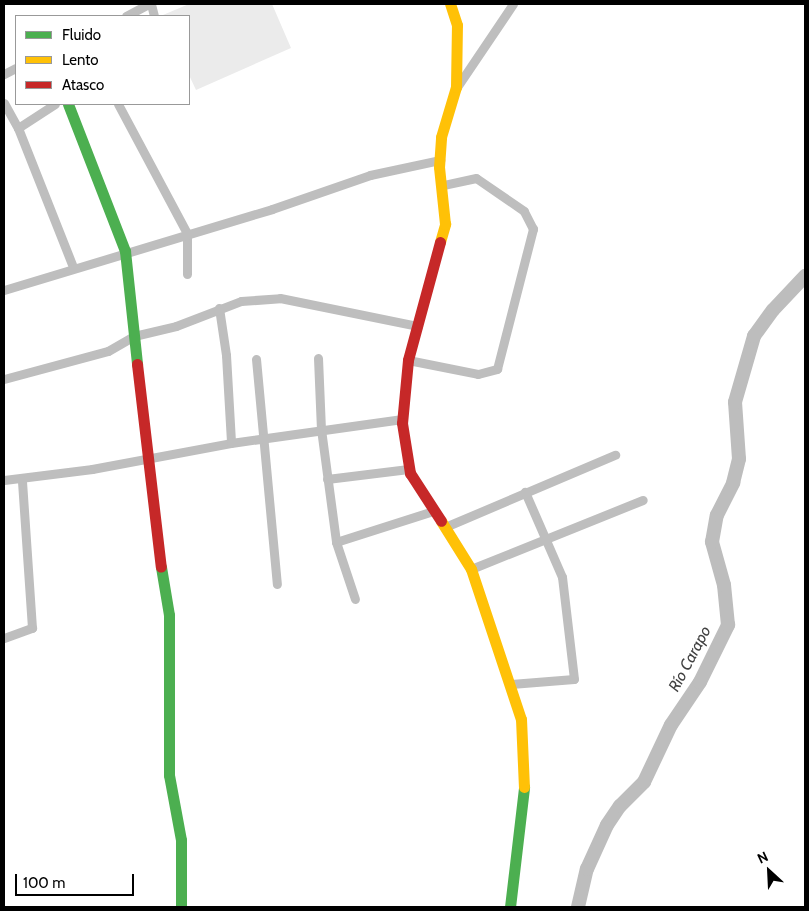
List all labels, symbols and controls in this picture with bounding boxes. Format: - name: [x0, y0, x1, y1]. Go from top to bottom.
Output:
- legend: [15, 15, 190, 105]
- text: Fluido: [62, 26, 101, 44]
- text: Lento: [62, 51, 99, 69]
- text: Atasco: [62, 76, 104, 94]
- water label: Río Carapo: [665, 623, 715, 695]
- north arrow: [744, 846, 794, 896]
- text: N: [754, 847, 771, 868]
- scale bar: [18, 864, 136, 896]
- text: 100 m: [23, 874, 65, 892]

